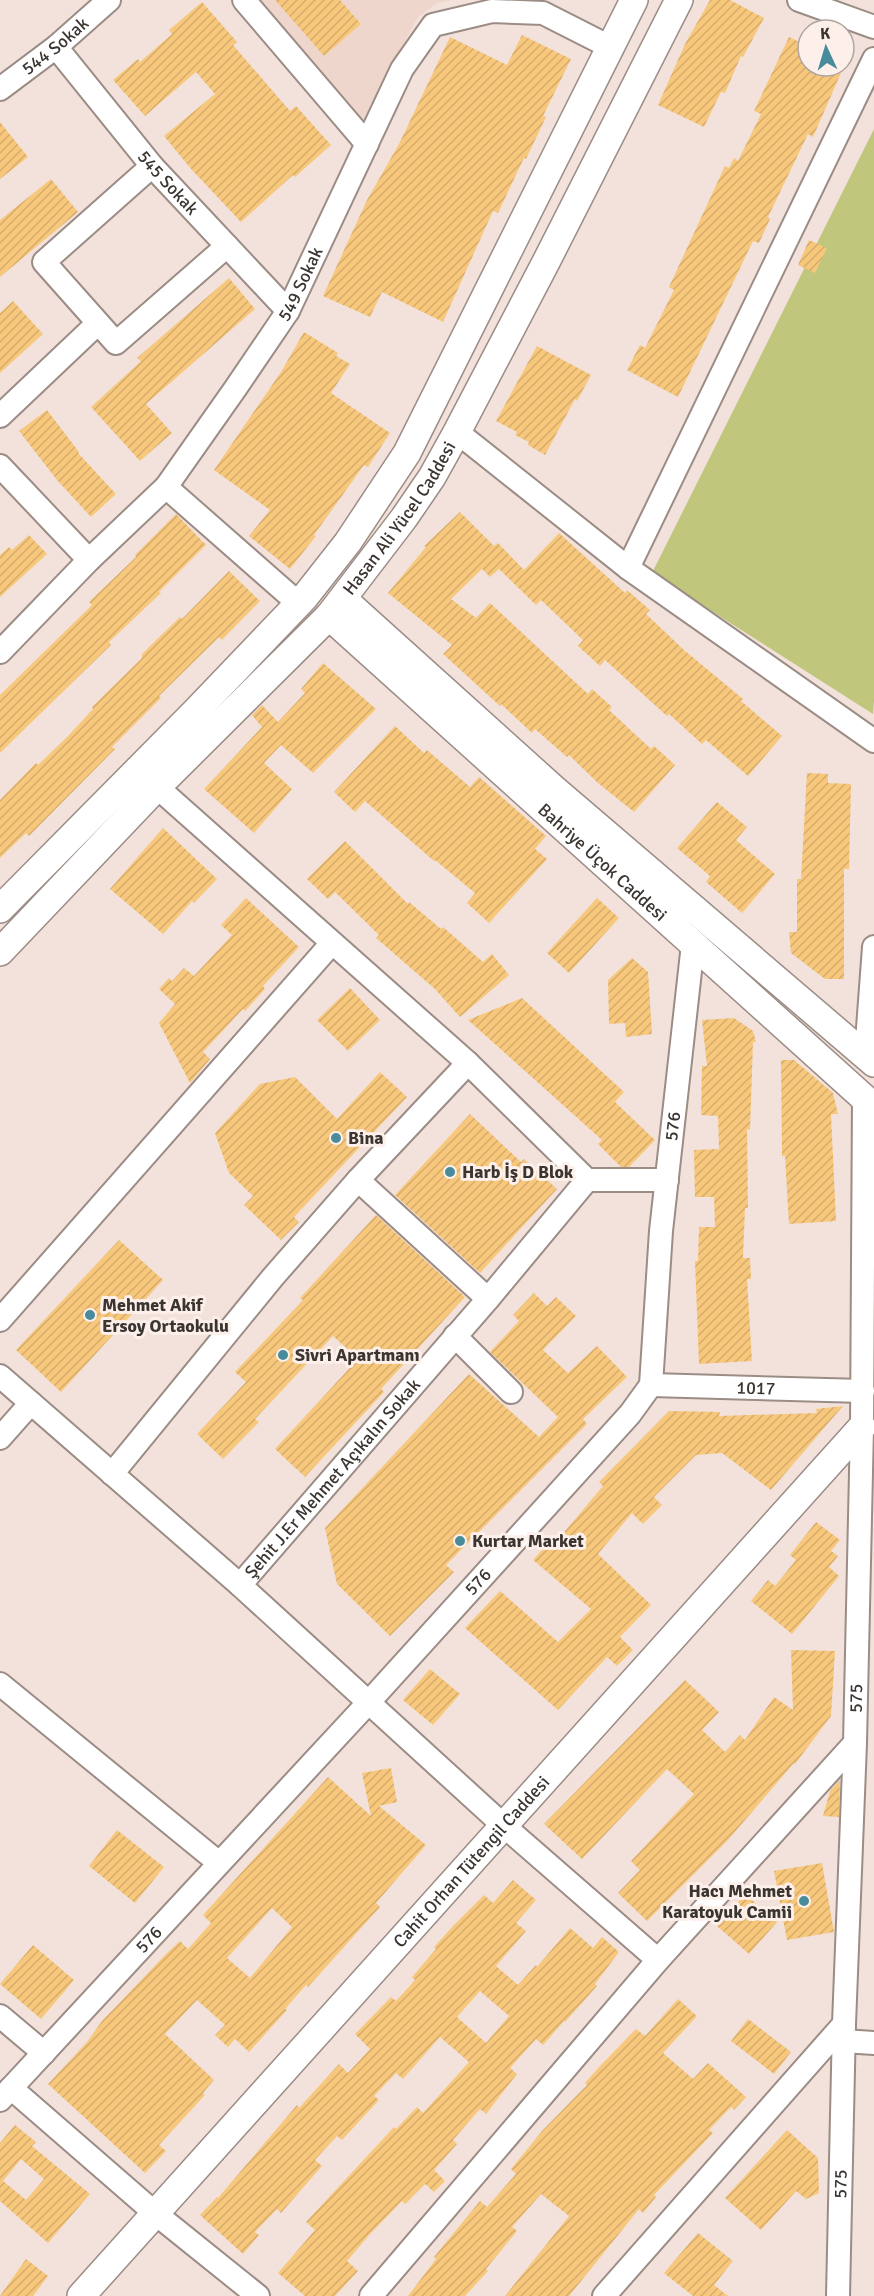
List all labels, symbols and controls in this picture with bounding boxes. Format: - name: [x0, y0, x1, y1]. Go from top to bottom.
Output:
- street label: 544 Sokak: [18, 12, 93, 80]
- north arrow: [796, 18, 856, 78]
- text: K: [819, 24, 831, 44]
- street label: 545 Sokak: [133, 146, 203, 219]
- street label: 549 Sokak: [273, 243, 328, 326]
- street label: Hasan Ali Yücel Caddesi: [338, 438, 461, 599]
- street label: Bahriye Üçok Caddesi: [533, 799, 672, 926]
- street label: 576: [660, 1110, 685, 1142]
- place label: Bina: [348, 1127, 384, 1149]
- marker: Bina: [329, 1131, 343, 1145]
- place label: Harb İş D Blok: [462, 1161, 574, 1183]
- marker: Harb İş D Blok: [443, 1165, 457, 1179]
- place label: Mehmet Akif Ersoy Ortaokulu: [102, 1294, 229, 1337]
- marker: Mehmet Akif Ersoy Ortaokulu: [83, 1308, 97, 1322]
- place label: Sivri Apartmanı: [295, 1344, 420, 1366]
- marker: Sivri Apartmanı: [276, 1348, 290, 1362]
- street label: Şehit J.Er Mehmet Açıkalın Sokak: [240, 1374, 425, 1583]
- street label: 1017: [736, 1376, 776, 1400]
- place label: Kurtar Market: [472, 1530, 584, 1552]
- marker: Kurtar Market: [453, 1534, 467, 1548]
- street label: 576: [460, 1564, 496, 1600]
- street label: 575: [845, 1683, 867, 1713]
- street label: Cahit Orhan Tütengil Caddesi: [389, 1771, 554, 1952]
- place label: Hacı Mehmet Karatoyuk Camii: [662, 1880, 792, 1923]
- marker: Hacı Mehmet Karatoyuk Camii: [797, 1894, 811, 1908]
- street label: 576: [131, 1921, 167, 1958]
- street label: 575: [829, 2169, 852, 2199]

